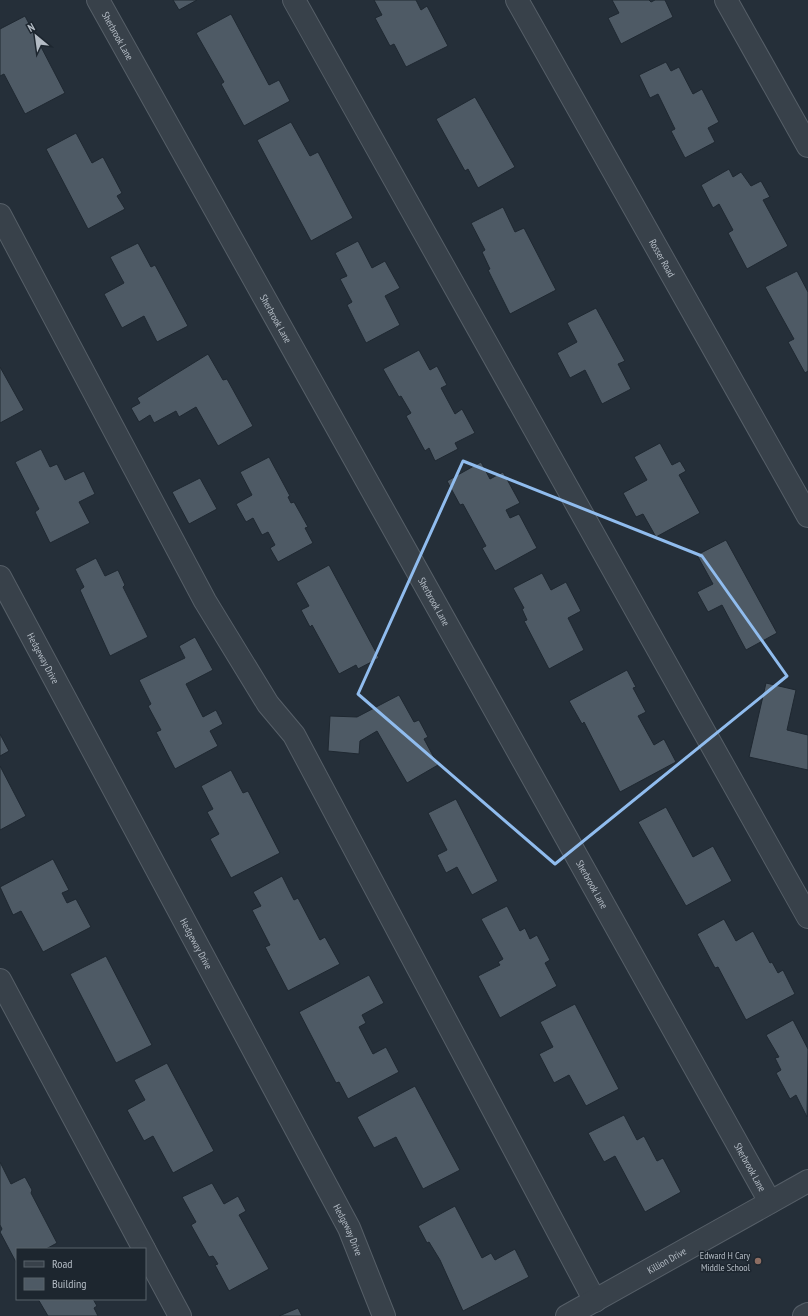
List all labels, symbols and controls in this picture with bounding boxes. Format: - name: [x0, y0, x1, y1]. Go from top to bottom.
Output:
- street label: Sherbrook Lane: [99, 9, 136, 63]
- north arrow: [16, 16, 56, 56]
- text: N: [25, 20, 37, 35]
- street label: Rosser Road: [646, 237, 678, 279]
- street label: Sherbrook Lane: [257, 292, 294, 345]
- street label: Sherbrook Lane: [415, 575, 453, 628]
- street label: Hedgeway Drive: [24, 631, 62, 686]
- street label: Sherbrook Lane: [573, 858, 611, 911]
- street label: Hedgeway Drive: [177, 916, 215, 972]
- street label: Sherbrook Lane: [731, 1141, 769, 1194]
- street label: Hedgeway Drive: [330, 1202, 365, 1258]
- street label: Killion Drive: [645, 1245, 689, 1277]
- legend: [16, 1248, 146, 1300]
- place label: Edward H Cary Middle School: [700, 1249, 751, 1274]
- text: Road: [52, 1256, 72, 1271]
- marker: Edward H Cary Middle School: [753, 1256, 763, 1266]
- text: Building: [52, 1276, 87, 1291]

